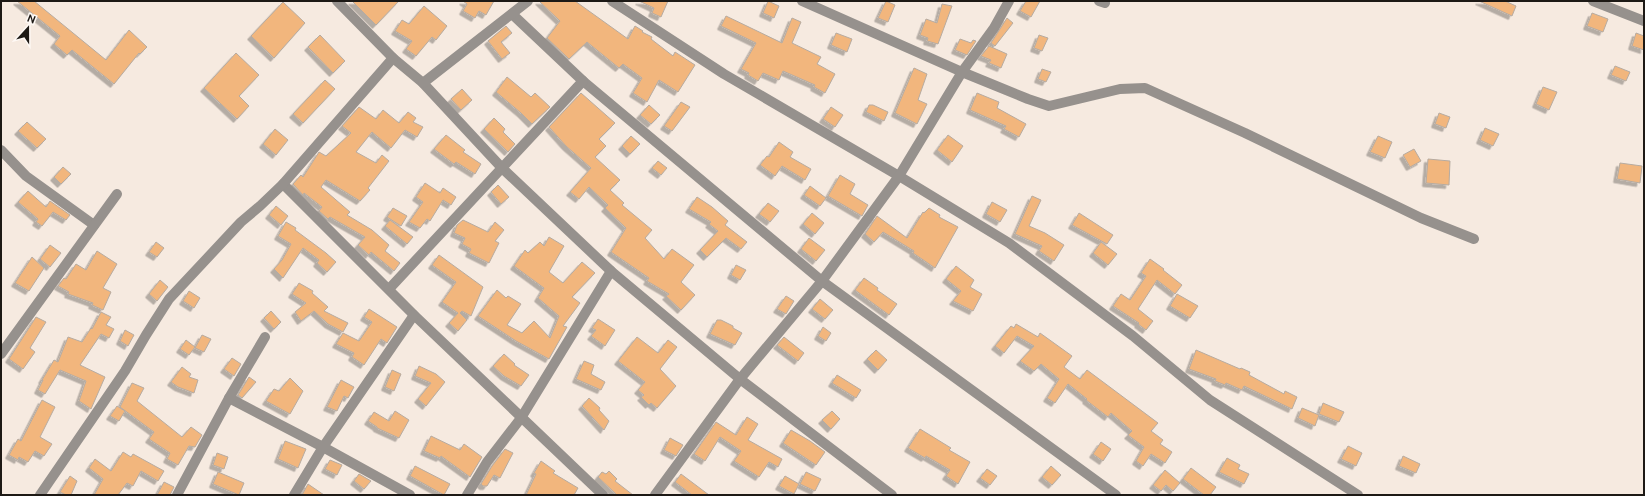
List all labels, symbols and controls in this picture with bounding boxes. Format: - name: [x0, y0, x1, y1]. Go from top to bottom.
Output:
- north arrow: [8, 8, 48, 48]
- text: N: [26, 12, 38, 26]

